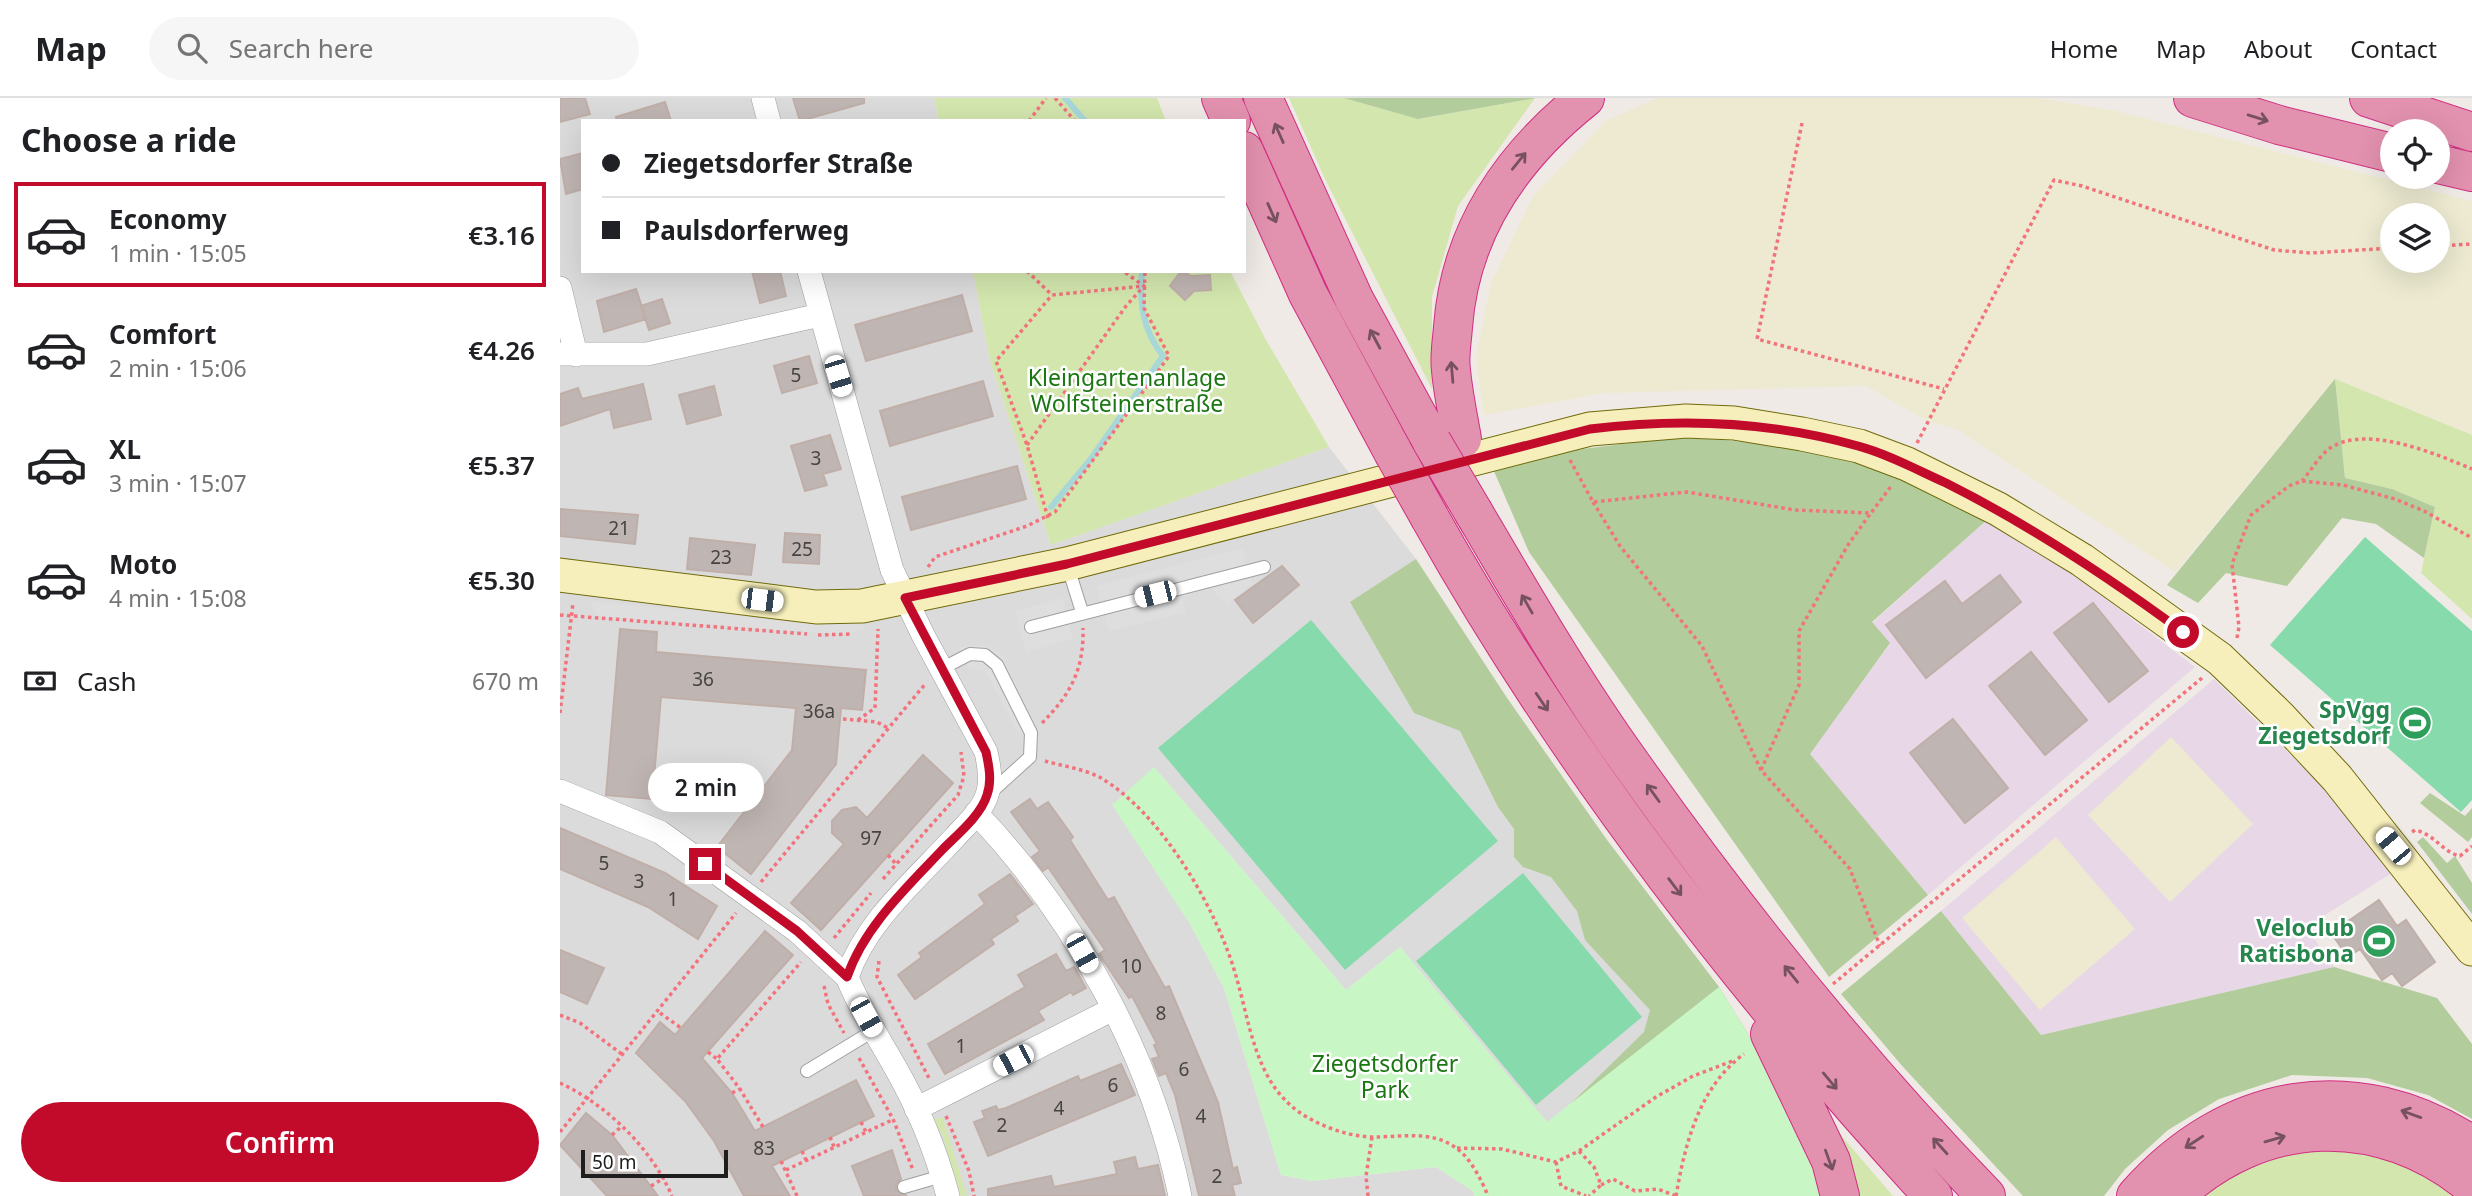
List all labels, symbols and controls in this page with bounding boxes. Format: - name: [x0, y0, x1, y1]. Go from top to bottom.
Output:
- search box: [149, 17, 639, 80]
- text: Map: [35, 26, 107, 71]
- icon: search: [173, 29, 211, 67]
- text: Search here: [229, 30, 373, 66]
- text: Home: [2050, 32, 2118, 65]
- text: Map: [2156, 32, 2206, 65]
- text: About: [2244, 32, 2312, 65]
- text: Contact: [2350, 32, 2437, 65]
- one-way arrow: [2247, 113, 2269, 126]
- text: Choose a ride: [21, 118, 237, 161]
- map controls: [2380, 119, 2450, 273]
- button: locate: [2380, 119, 2450, 189]
- one-way arrow: [1272, 123, 1285, 144]
- text: Ziegetsdorfer Straße: [644, 145, 913, 181]
- one-way arrow: [1512, 152, 1527, 170]
- text: Economy: [109, 201, 227, 237]
- one-way arrow: [1266, 202, 1279, 224]
- icon: car: [25, 203, 88, 266]
- button: layers: [2380, 203, 2450, 273]
- text: Paulsdorferweg: [644, 212, 849, 248]
- text: €3.16: [468, 217, 535, 253]
- text: 1 min · 15:05: [109, 237, 247, 269]
- text: Comfort: [109, 316, 217, 352]
- icon: car: [25, 318, 88, 381]
- one-way arrow: [1368, 329, 1382, 350]
- text: €4.26: [468, 332, 535, 368]
- text: 2 min · 15:06: [109, 352, 247, 384]
- car: [822, 353, 855, 399]
- park label: Kleingartenanlage Wolfsteinerstraße: [1028, 361, 1226, 419]
- one-way arrow: [1445, 361, 1458, 384]
- house number: 5: [791, 362, 801, 388]
- text: XL: [109, 431, 141, 467]
- icon: car: [25, 433, 88, 496]
- house number: 3: [811, 445, 821, 471]
- text: €5.37: [468, 447, 535, 483]
- text: 3 min · 15:07: [109, 467, 247, 499]
- house number: 21: [608, 515, 630, 541]
- house number: 25: [791, 536, 813, 562]
- house number: 23: [710, 544, 732, 570]
- text: Moto: [109, 546, 177, 582]
- icon: car: [25, 548, 88, 611]
- text: €5.30: [468, 562, 535, 598]
- car: [1133, 579, 1178, 609]
- text: 4 min · 15:08: [109, 582, 247, 614]
- car: [740, 587, 785, 613]
- one-way arrow: [1520, 594, 1534, 614]
- route start: [2167, 616, 2199, 648]
- icon: cash: [21, 662, 59, 700]
- text: Cash: [77, 663, 137, 699]
- text: 670 m: [472, 665, 539, 697]
- house number: 36: [692, 666, 714, 692]
- one-way arrow: [1535, 692, 1549, 711]
- place label: SpVgg Ziegetsdorf: [2258, 693, 2391, 751]
- house number: 36a: [803, 698, 835, 724]
- sports icon: SpVgg Ziegetsdorf: [2396, 704, 2434, 742]
- callout: 2 min: [647, 762, 763, 812]
- text: 2 min: [675, 771, 737, 803]
- one-way arrow: [1646, 784, 1660, 803]
- car: [2372, 823, 2415, 869]
- house number: 97: [860, 825, 882, 851]
- route end: [689, 848, 721, 880]
- house number: 5: [599, 850, 609, 876]
- house number: 3: [634, 868, 644, 894]
- one-way arrow: [1668, 877, 1682, 896]
- house number: 1: [668, 886, 678, 912]
- place label: Veloclub Ratisbona: [2239, 911, 2354, 969]
- sports icon: Veloclub Ratisbona: [2360, 922, 2398, 960]
- car: [1063, 930, 1102, 976]
- house number: 10: [1120, 953, 1142, 979]
- one-way arrow: [1784, 965, 1799, 983]
- car: [847, 994, 886, 1040]
- house number: 8: [1156, 1000, 1166, 1026]
- house number: 1: [956, 1033, 966, 1059]
- car: [990, 1041, 1037, 1079]
- park label: Ziegetsdorfer Park: [1312, 1047, 1459, 1105]
- house number: 6: [1179, 1056, 1189, 1082]
- house number: 6: [1108, 1072, 1118, 1098]
- one-way arrow: [1822, 1072, 1838, 1090]
- house number: 4: [1054, 1095, 1065, 1121]
- button: Confirm: [21, 1102, 539, 1182]
- house number: 4: [1196, 1103, 1207, 1129]
- one-way arrow: [2401, 1107, 2423, 1119]
- house number: 2: [997, 1112, 1007, 1138]
- one-way arrow: [2264, 1131, 2286, 1144]
- house number: 83: [753, 1135, 775, 1161]
- one-way arrow: [2185, 1136, 2205, 1150]
- one-way arrow: [1932, 1137, 1948, 1155]
- scale bar: [581, 1147, 728, 1179]
- text: 50 m: [592, 1149, 636, 1175]
- one-way arrow: [1824, 1149, 1836, 1171]
- house number: 2: [1212, 1163, 1222, 1189]

